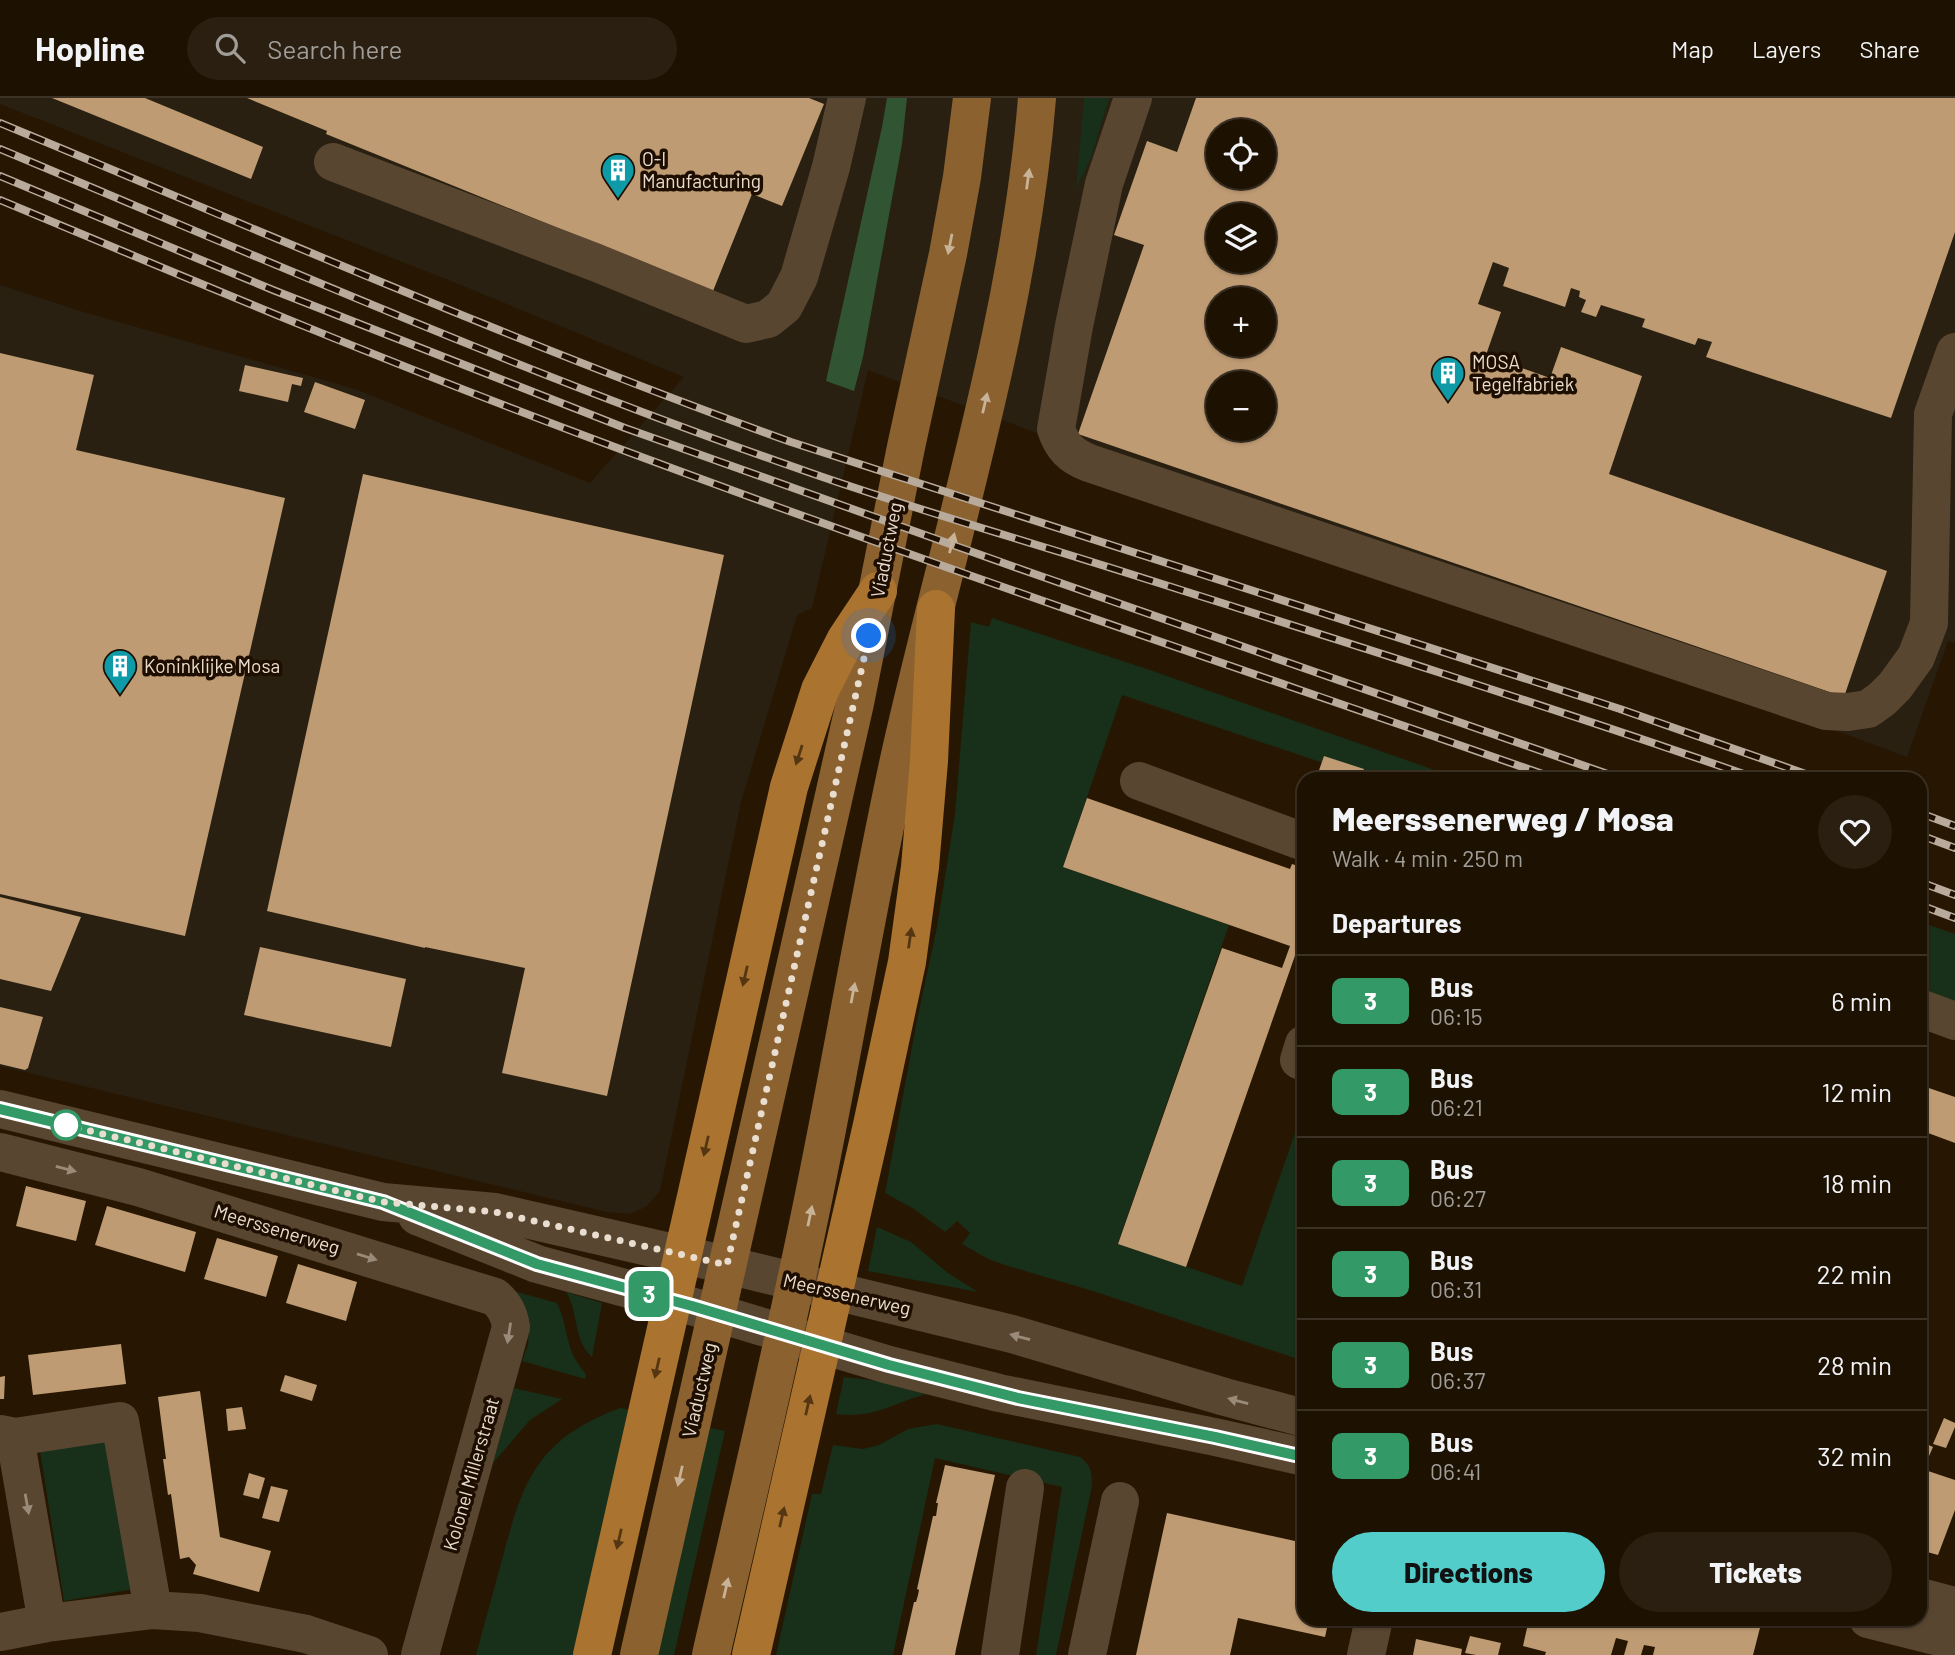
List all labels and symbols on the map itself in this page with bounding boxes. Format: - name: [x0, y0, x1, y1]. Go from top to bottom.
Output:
- place label: O-I Manufacturing: [642, 147, 761, 192]
- building icon: O-I Manufacturing: [599, 151, 637, 200]
- one-way arrow: [1022, 168, 1033, 190]
- one-way arrow: [944, 233, 955, 255]
- place label: MOSA Tegelfabriek: [1472, 350, 1574, 395]
- building icon: MOSA Tegelfabriek: [1429, 354, 1467, 403]
- one-way arrow: [980, 392, 991, 414]
- street label: Viaductweg: [865, 500, 906, 600]
- one-way arrow: [947, 532, 958, 554]
- your location: [851, 618, 886, 653]
- building icon: Koninklijke Mosa: [101, 647, 139, 696]
- place label: Koninklijke Mosa: [144, 654, 280, 677]
- one-way arrow: [793, 745, 803, 766]
- one-way arrow: [905, 927, 916, 949]
- one-way arrow: [739, 965, 750, 987]
- one-way arrow: [848, 982, 859, 1004]
- unlabelled marker: [51, 1110, 81, 1140]
- one-way arrow: [701, 1135, 712, 1157]
- one-way arrow: [55, 1164, 77, 1175]
- street label: Meerssenerweg: [212, 1198, 343, 1259]
- one-way arrow: [804, 1205, 815, 1227]
- one-way arrow: [357, 1253, 378, 1263]
- street label: Meerssenerweg: [781, 1268, 913, 1319]
- line badge: 3: [626, 1271, 672, 1317]
- one-way arrow: [503, 1322, 514, 1344]
- one-way arrow: [1009, 1331, 1030, 1341]
- street label: Viaductweg: [676, 1340, 721, 1440]
- one-way arrow: [651, 1357, 662, 1379]
- one-way arrow: [803, 1393, 814, 1415]
- street label: Kolonel Millerstraat: [438, 1395, 503, 1553]
- one-way arrow: [1227, 1395, 1249, 1406]
- one-way arrow: [674, 1465, 685, 1487]
- one-way arrow: [22, 1494, 33, 1516]
- one-way arrow: [777, 1506, 788, 1528]
- one-way arrow: [613, 1528, 624, 1550]
- one-way arrow: [721, 1577, 732, 1599]

